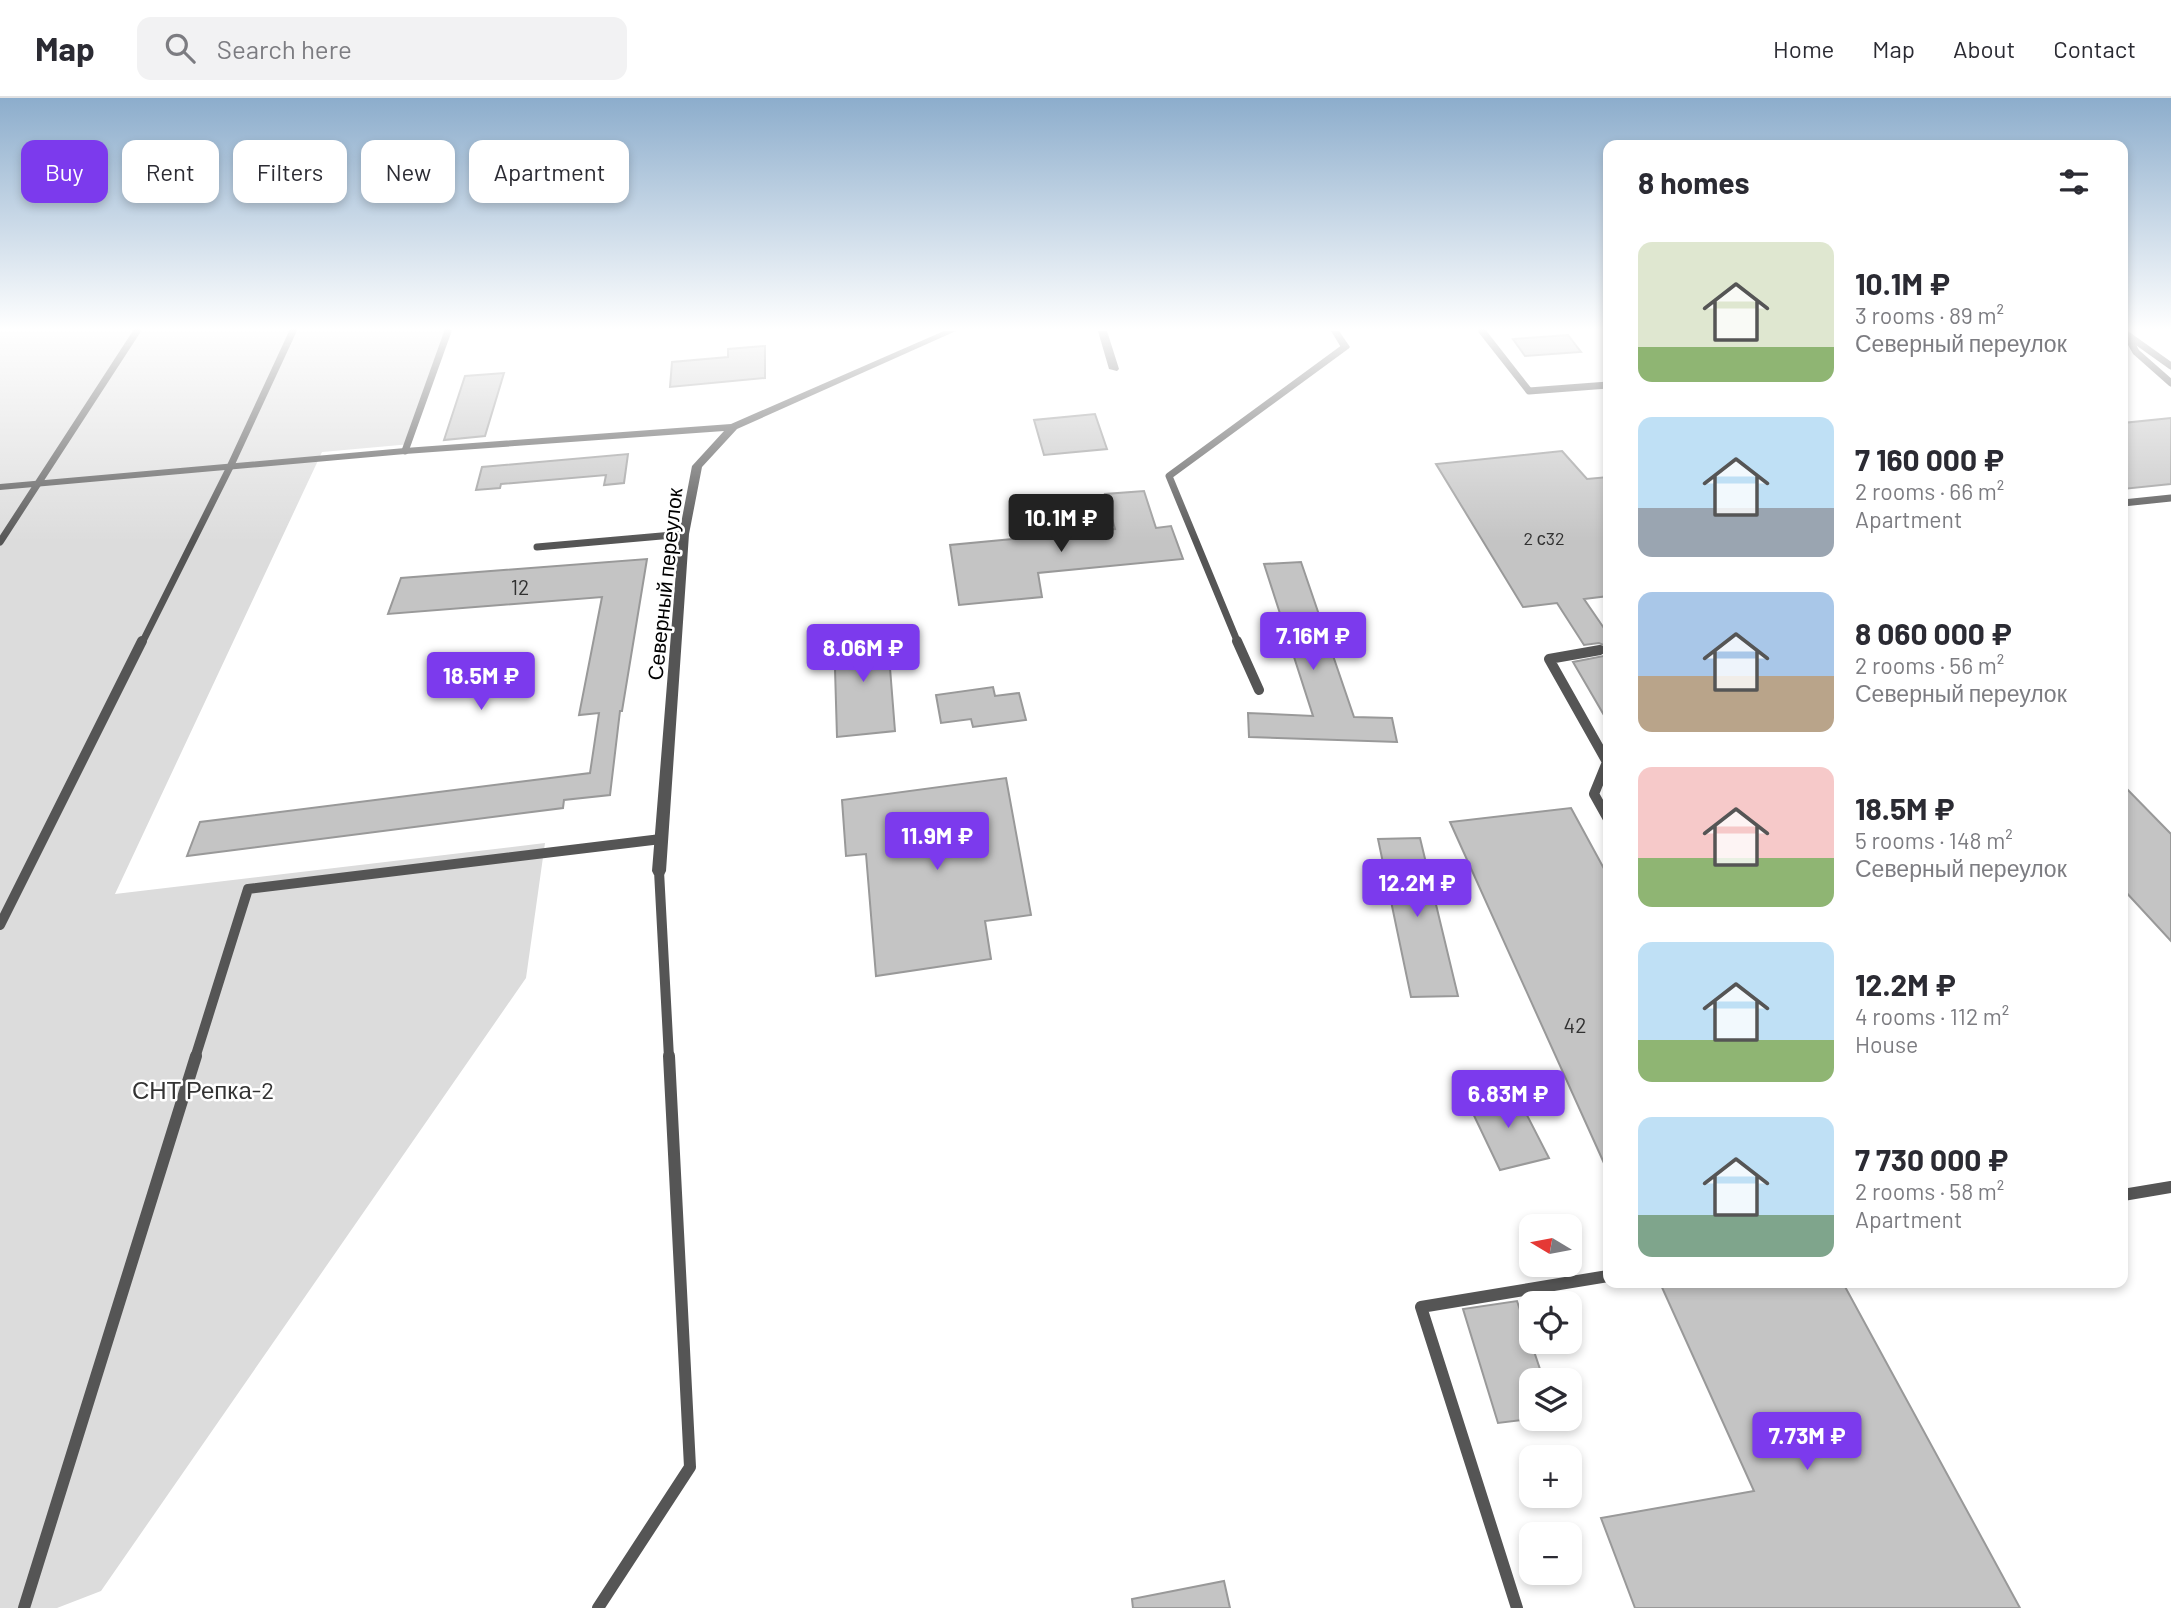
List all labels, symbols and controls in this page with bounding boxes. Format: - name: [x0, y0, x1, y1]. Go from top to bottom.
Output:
- search box: [137, 17, 627, 80]
- text: Map: [35, 28, 95, 68]
- icon: search: [161, 29, 199, 67]
- text: Search here: [217, 33, 352, 64]
- text: Home: [1773, 34, 1834, 63]
- text: Map: [1872, 34, 1915, 63]
- text: About: [1953, 34, 2015, 63]
- text: Contact: [2053, 34, 2136, 63]
- chip: Buy: [21, 140, 108, 203]
- chip: Rent: [122, 140, 219, 203]
- chip: Filters: [233, 140, 347, 203]
- chip: New: [361, 140, 455, 203]
- chip: Apartment: [469, 140, 629, 203]
- icon: filters: [2055, 163, 2093, 201]
- text: 8 homes: [1638, 164, 1749, 200]
- text: 10.1M ₽: [1855, 265, 1950, 301]
- icon: home: [1694, 270, 1778, 354]
- text: 3 rooms · 89 m²: [1855, 301, 2004, 329]
- text: Северный переулок: [1855, 329, 2067, 357]
- text: 7 160 000 ₽: [1855, 441, 2004, 477]
- icon: home: [1694, 445, 1778, 529]
- text: 2 rooms · 66 m²: [1855, 477, 2004, 505]
- street label: Северный переулок: [641, 486, 687, 681]
- pin: 10.1M ₽: [996, 494, 1126, 554]
- text: 10.1M ₽: [1025, 503, 1097, 531]
- text: Apartment: [1855, 505, 1962, 533]
- house number: 2 с32: [1523, 527, 1565, 549]
- house number: 12: [511, 574, 529, 599]
- pin: 7.16M ₽: [1248, 612, 1378, 672]
- text: 8 060 000 ₽: [1855, 615, 2012, 651]
- icon: home: [1694, 620, 1778, 704]
- text: 7.16M ₽: [1276, 621, 1350, 649]
- pin: 8.06M ₽: [798, 624, 928, 684]
- text: 8.06M ₽: [823, 633, 903, 661]
- text: 2 rooms · 56 m²: [1855, 651, 2004, 679]
- pin: 18.5M ₽: [416, 652, 546, 712]
- text: 18.5M ₽: [443, 661, 519, 689]
- text: Северный переулок: [1855, 679, 2067, 707]
- text: 18.5M ₽: [1855, 790, 1955, 826]
- icon: home: [1694, 795, 1778, 879]
- pin: 11.9M ₽: [872, 812, 1002, 872]
- text: 11.9M ₽: [901, 821, 973, 849]
- text: 5 rooms · 148 m²: [1855, 826, 2013, 854]
- text: Северный переулок: [1855, 854, 2067, 882]
- pin: 12.2M ₽: [1352, 860, 1482, 919]
- text: 12.2M ₽: [1378, 868, 1456, 896]
- text: 12.2M ₽: [1855, 966, 1956, 1002]
- icon: home: [1694, 970, 1778, 1054]
- text: 4 rooms · 112 m²: [1855, 1002, 2009, 1030]
- house number: 42: [1564, 1012, 1586, 1037]
- text: House: [1855, 1030, 1918, 1058]
- pin: 6.83M ₽: [1443, 1070, 1573, 1130]
- park label: СНТ Репка-2: [132, 1075, 274, 1104]
- text: 6.83M ₽: [1468, 1079, 1548, 1107]
- text: 7 730 000 ₽: [1855, 1141, 2008, 1177]
- icon: home: [1694, 1145, 1778, 1229]
- text: 2 rooms · 58 m²: [1855, 1177, 2004, 1205]
- text: Apartment: [1855, 1205, 1962, 1233]
- north arrow: [1519, 1214, 1582, 1278]
- map controls: [1519, 1214, 1582, 1585]
- button: locate: [1519, 1291, 1582, 1354]
- button: layers: [1519, 1368, 1582, 1431]
- pin: 7.73M ₽: [1742, 1412, 1872, 1472]
- text: 7.73M ₽: [1768, 1421, 1846, 1449]
- button: +: [1519, 1445, 1582, 1508]
- button: −: [1519, 1522, 1582, 1585]

